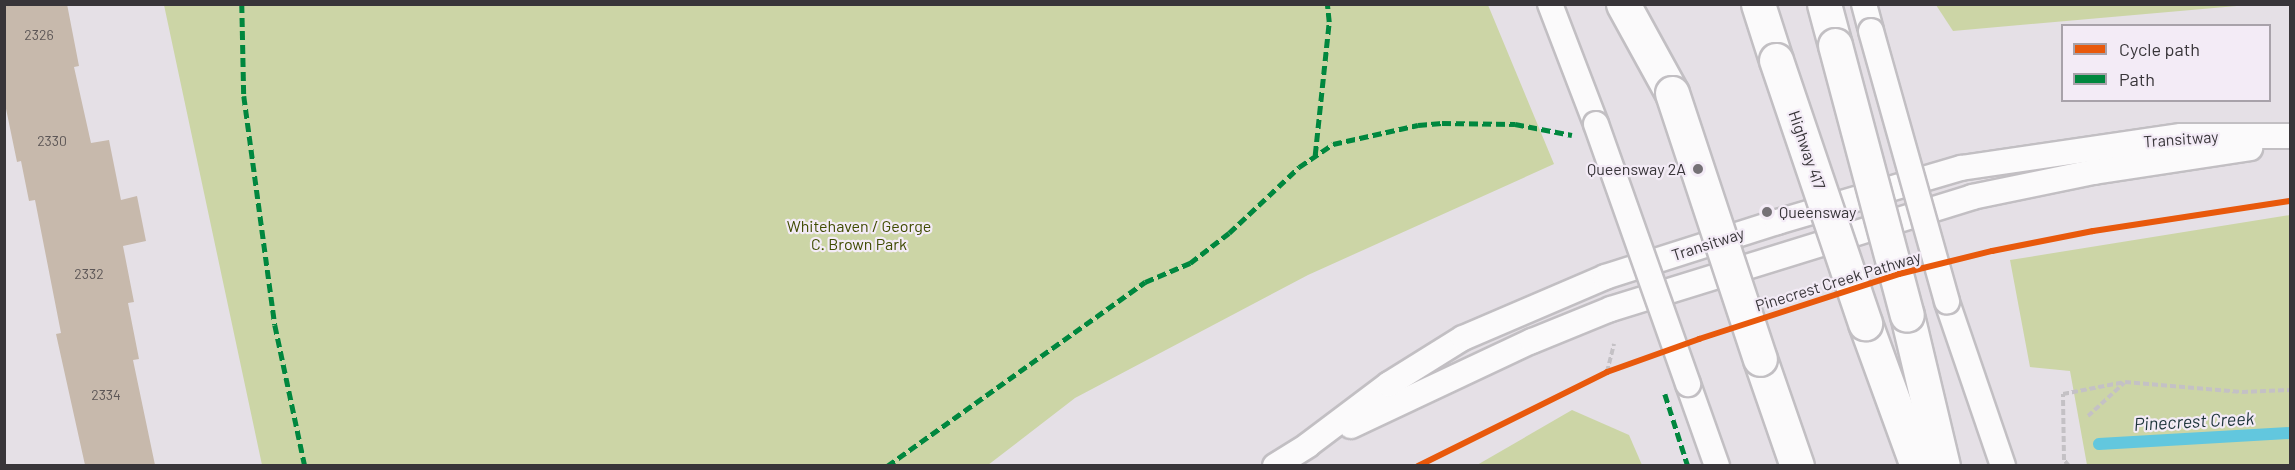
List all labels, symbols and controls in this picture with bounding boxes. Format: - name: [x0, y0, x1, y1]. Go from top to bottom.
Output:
- legend: [2061, 24, 2271, 102]
- house number: 2326: [24, 27, 54, 43]
- text: Cycle path: [2119, 38, 2200, 60]
- text: Path: [2119, 68, 2155, 90]
- street label: Highway 417: [1785, 108, 1829, 192]
- street label: Transitway: [2143, 127, 2219, 151]
- house number: 2330: [37, 133, 67, 149]
- place label: Queensway 2A: [1587, 159, 1686, 179]
- marker: Queensway 2A: [1691, 162, 1705, 176]
- place label: Queensway: [1779, 202, 1856, 222]
- marker: Queensway: [1760, 205, 1774, 219]
- park label: Whitehaven / George C. Brown Park: [787, 216, 931, 254]
- street label: Transitway: [1669, 223, 1747, 265]
- street label: Pinecrest Creek Pathway: [1753, 247, 1923, 315]
- house number: 2332: [74, 266, 104, 282]
- house number: 2334: [91, 387, 121, 403]
- water label: Pinecrest Creek: [2133, 407, 2255, 435]

